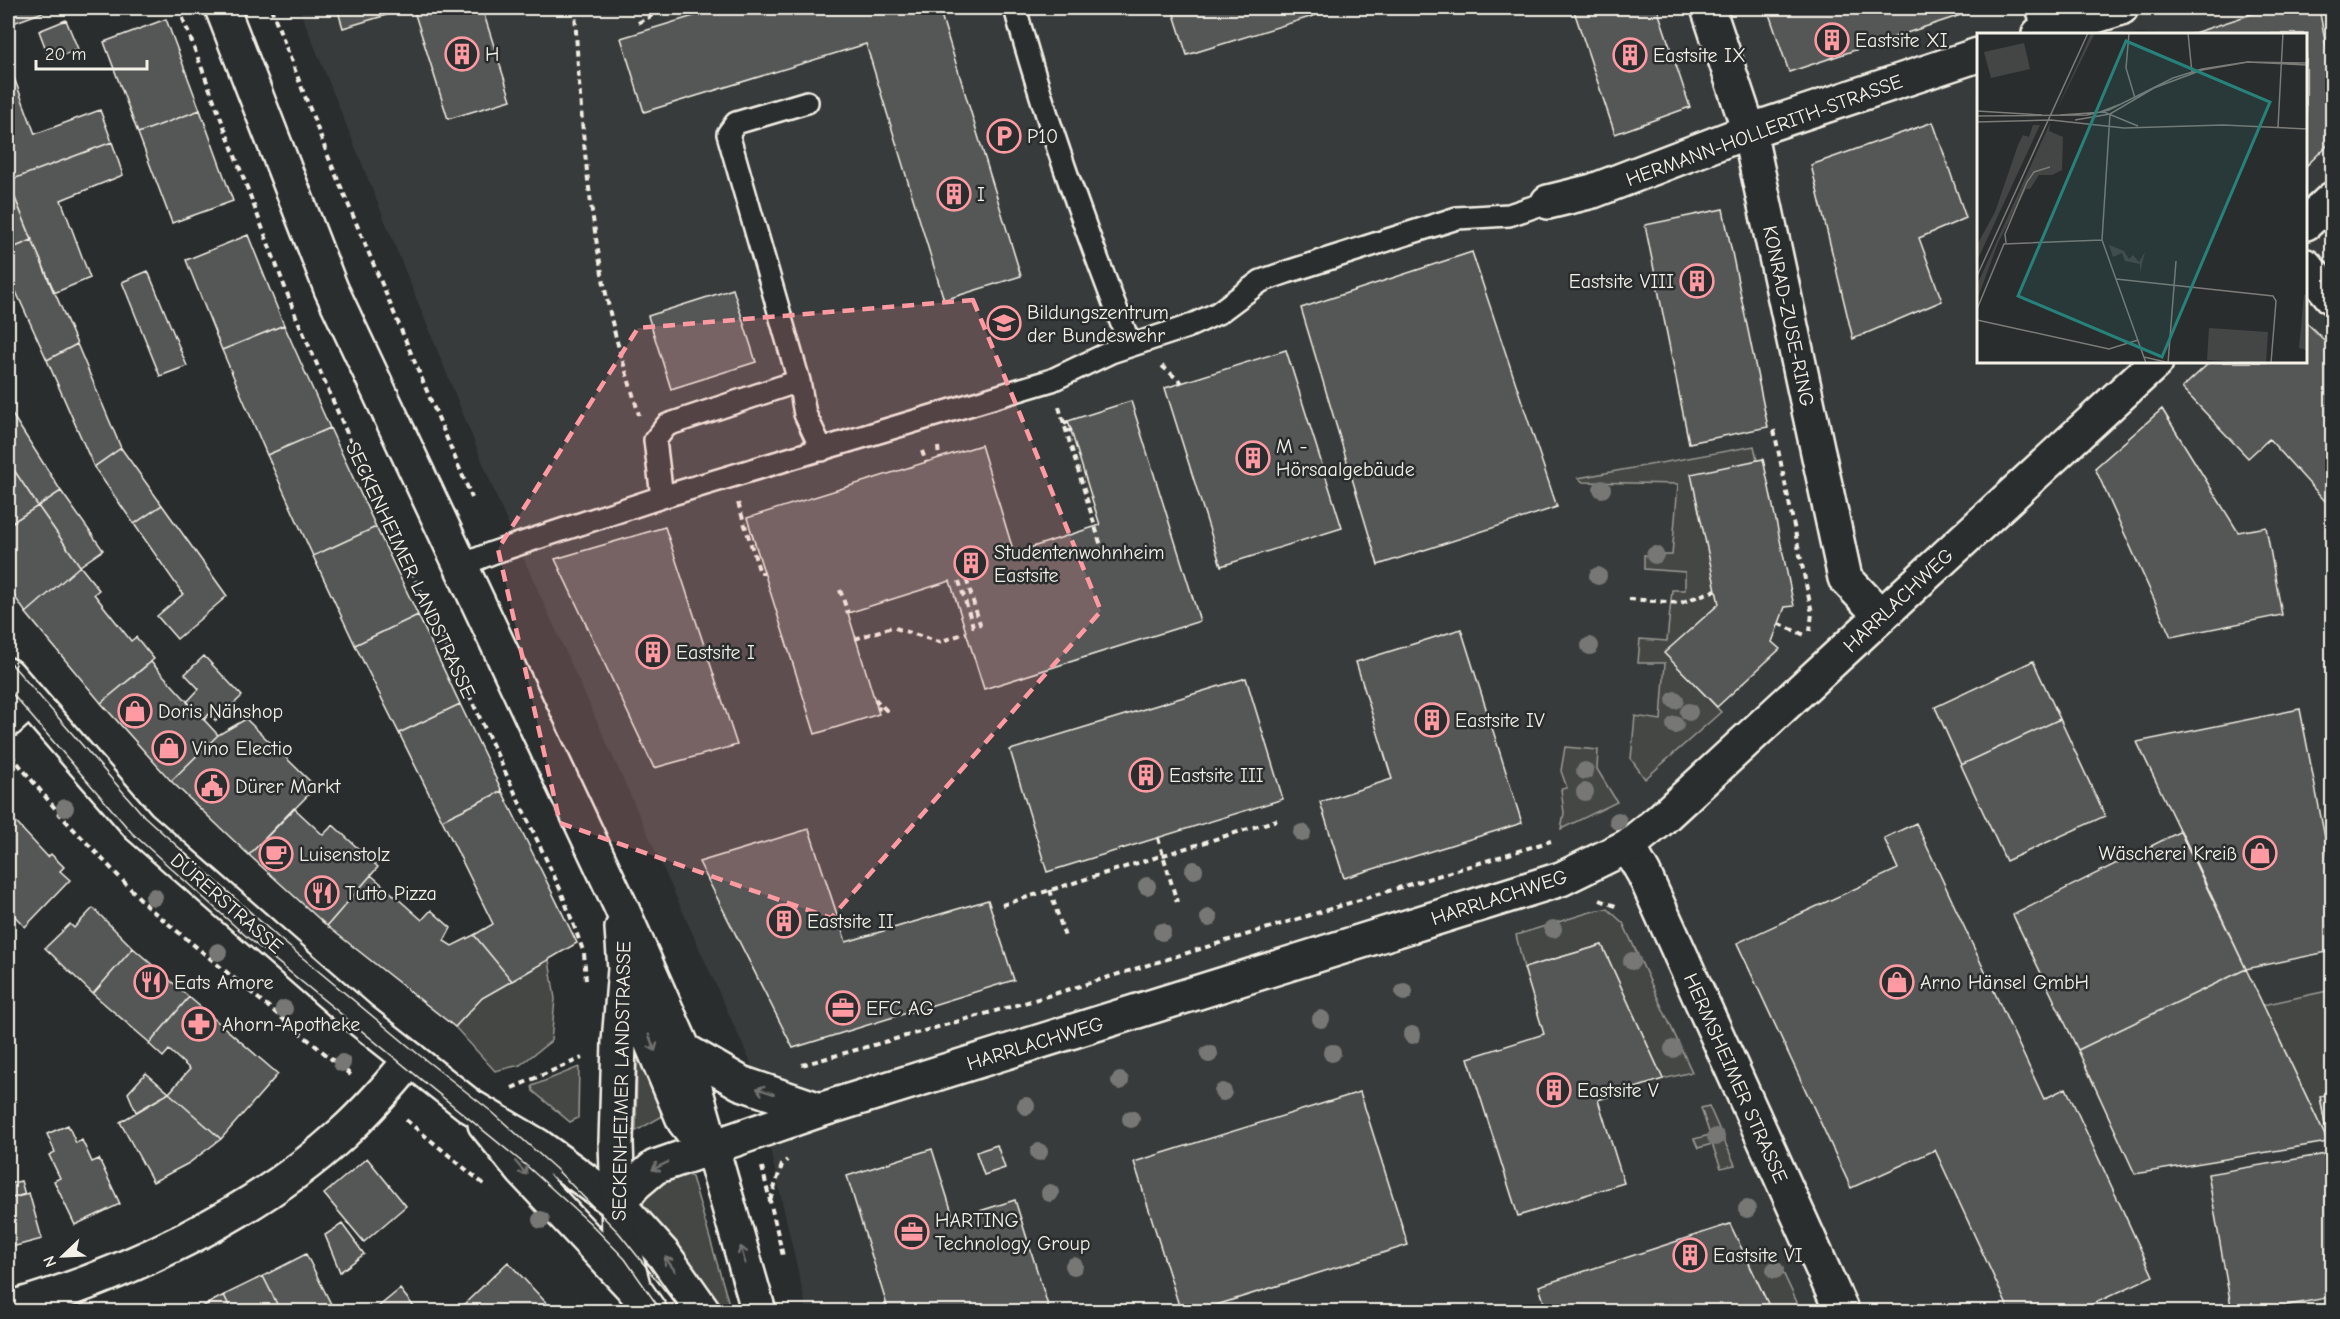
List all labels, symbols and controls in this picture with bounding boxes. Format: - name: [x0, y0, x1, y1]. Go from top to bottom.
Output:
- building icon: Eastsite XI: [1814, 22, 1850, 58]
- place label: Eastsite XI: [1855, 29, 1948, 52]
- scale bar: [36, 33, 147, 71]
- inset map: [1977, 33, 2307, 363]
- building icon: H: [444, 36, 480, 72]
- building icon: Eastsite IX: [1612, 37, 1648, 73]
- place label: H: [485, 43, 499, 66]
- text: 20 m: [45, 44, 86, 65]
- place label: Eastsite IX: [1653, 44, 1746, 67]
- street label: HERMANN-HOLLERITH-STRASSE: [1623, 70, 1905, 191]
- parking icon: P10: [986, 118, 1022, 154]
- place label: P10: [1027, 125, 1058, 148]
- building icon: I: [936, 176, 972, 212]
- place label: I: [977, 183, 985, 206]
- street label: KONRAD-ZUSE-RING: [1758, 224, 1819, 409]
- building icon: Eastsite VIII: [1679, 263, 1715, 299]
- place label: Eastsite VIII: [1569, 270, 1674, 293]
- place label: Bildungszentrum der Bundeswehr: [1027, 301, 1169, 347]
- school or university icon: Bildungszentrum der Bundeswehr: [986, 305, 1022, 341]
- place label: M - Hörsaalgebäude: [1276, 435, 1415, 481]
- street label: SECKENHEIMER LANDSTRASSE: [341, 439, 480, 702]
- building icon: M - Hörsaalgebäude: [1235, 440, 1271, 476]
- place label: Studentenwohnheim Eastsite: [994, 541, 1165, 587]
- street label: HARRLACHWEG: [1839, 544, 1958, 657]
- building icon: Studentenwohnheim Eastsite: [953, 545, 989, 581]
- building icon: Eastsite I: [635, 634, 671, 670]
- place label: Eastsite I: [676, 641, 755, 664]
- shop icon: Doris Nähshop: [117, 693, 153, 729]
- place label: Doris Nähshop: [158, 700, 283, 723]
- building icon: Eastsite IV: [1414, 702, 1450, 738]
- place label: Eastsite IV: [1455, 709, 1545, 732]
- shop icon: Vino Electio: [151, 730, 187, 766]
- place label: Vino Electio: [192, 737, 293, 760]
- building icon: Eastsite III: [1128, 757, 1164, 793]
- place label: Eastsite III: [1169, 764, 1264, 787]
- public building icon: Dürer Markt: [194, 768, 230, 804]
- place label: Dürer Markt: [235, 775, 342, 798]
- shop icon: Wäscherei Kreiß: [2242, 835, 2278, 871]
- cafe icon: Luisenstolz: [258, 836, 294, 872]
- place label: Wäscherei Kreiß: [2098, 842, 2237, 865]
- place label: Luisenstolz: [299, 843, 390, 866]
- street label: DÜRERSTRASSE: [166, 848, 288, 958]
- street label: HARRLACHWEG: [1428, 865, 1570, 930]
- restaurant icon: Tutto Pizza: [304, 875, 340, 911]
- place label: Tutto Pizza: [345, 882, 437, 905]
- building icon: Eastsite II: [766, 903, 802, 939]
- place label: Eastsite II: [807, 910, 894, 933]
- street label: SECKENHEIMER LANDSTRASSE: [608, 941, 635, 1221]
- restaurant icon: Eats Amore: [133, 964, 169, 1000]
- shop icon: Arno Hänsel GmbH: [1879, 964, 1915, 1000]
- street label: HERMSHEIMER STRASSE: [1679, 970, 1792, 1187]
- place label: Eats Amore: [174, 971, 273, 994]
- place label: Arno Hänsel GmbH: [1920, 971, 2089, 994]
- office icon: EFC AG: [825, 990, 861, 1026]
- place label: EFC AG: [866, 997, 934, 1020]
- pharmacy icon: Ahorn-Apotheke: [181, 1006, 217, 1042]
- street label: HARRLACHWEG: [964, 1012, 1106, 1075]
- place label: Ahorn-Apotheke: [222, 1013, 360, 1036]
- one-way arrow: [647, 1034, 658, 1052]
- building icon: Eastsite V: [1536, 1072, 1572, 1108]
- place label: Eastsite V: [1577, 1079, 1659, 1102]
- one-way arrow: [756, 1085, 775, 1096]
- one-way arrow: [514, 1160, 527, 1176]
- one-way arrow: [651, 1161, 669, 1173]
- place label: HARTING Technology Group: [935, 1209, 1090, 1255]
- office icon: HARTING Technology Group: [894, 1214, 930, 1250]
- north arrow: [33, 1226, 93, 1286]
- building icon: Eastsite VI: [1672, 1237, 1708, 1273]
- place label: Eastsite VI: [1713, 1244, 1803, 1267]
- one-way arrow: [737, 1246, 749, 1265]
- text: N: [40, 1253, 60, 1270]
- one-way arrow: [664, 1256, 676, 1272]

